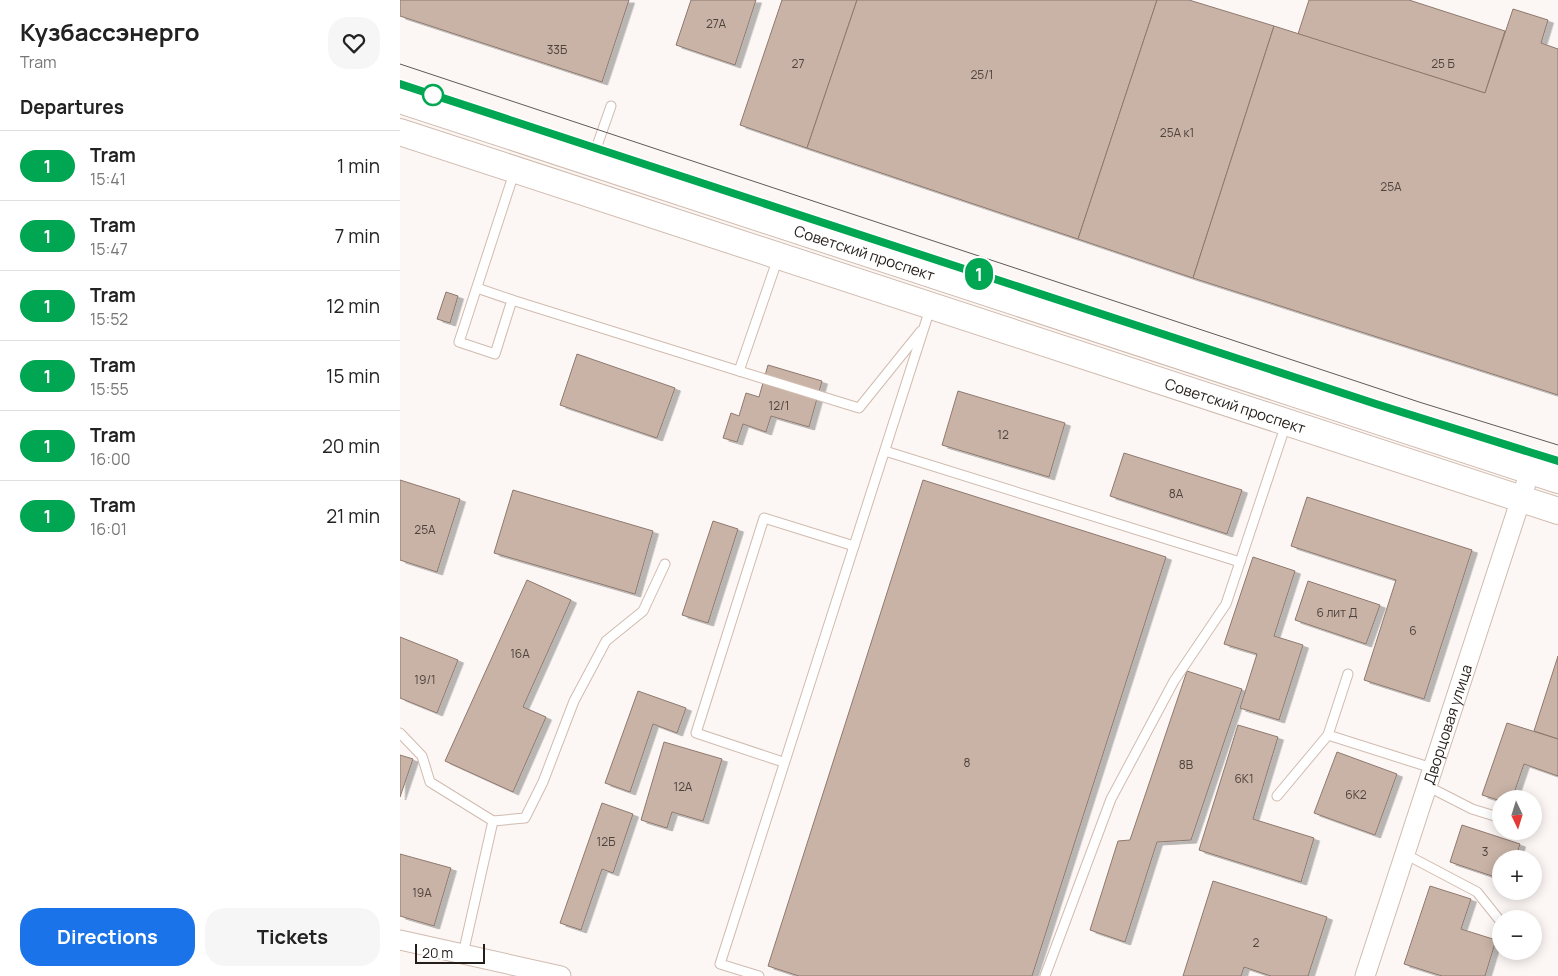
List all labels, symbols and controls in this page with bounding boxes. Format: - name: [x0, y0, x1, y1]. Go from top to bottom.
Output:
- text: Кузбассэнерго: [20, 15, 200, 48]
- house number: 27А: [706, 15, 726, 32]
- button: heart: [328, 17, 380, 69]
- house number: 33Б: [547, 41, 567, 58]
- text: Tram: [20, 51, 57, 73]
- house number: 27: [792, 55, 804, 72]
- house number: 25 Б: [1431, 55, 1455, 72]
- house number: 25/1: [970, 66, 994, 83]
- unlabelled marker: [422, 84, 444, 106]
- text: Departures: [20, 94, 124, 120]
- house number: 25А к1: [1160, 124, 1194, 141]
- text: Tram: [90, 142, 136, 168]
- text: 1 min: [337, 153, 380, 179]
- text: 1: [44, 154, 51, 178]
- text: 15:41: [90, 168, 126, 190]
- house number: 25А: [1380, 178, 1402, 195]
- text: Tram: [90, 212, 136, 238]
- street label: Советский проспект: [792, 220, 938, 285]
- text: 7 min: [335, 223, 380, 249]
- text: 1: [44, 224, 51, 248]
- text: 15:47: [90, 238, 128, 260]
- line badge: 1: [963, 258, 995, 290]
- text: 1: [975, 262, 983, 286]
- text: Tram: [90, 282, 136, 308]
- text: 12 min: [326, 293, 380, 319]
- text: 1: [44, 294, 51, 318]
- text: 15:52: [90, 308, 128, 330]
- text: Tram: [90, 352, 136, 378]
- text: 15 min: [326, 363, 380, 389]
- text: 1: [44, 364, 51, 388]
- street label: Советский проспект: [1162, 373, 1309, 438]
- text: 15:55: [90, 378, 129, 400]
- house number: 12/1: [769, 397, 789, 414]
- text: Tram: [90, 422, 136, 448]
- house number: 12: [997, 426, 1009, 443]
- text: 20 min: [322, 433, 380, 459]
- text: 1: [44, 434, 51, 458]
- text: 16:00: [90, 448, 130, 470]
- house number: 8А: [1169, 485, 1184, 502]
- text: Tram: [90, 492, 136, 518]
- text: 21 min: [326, 503, 380, 529]
- text: 1: [44, 504, 51, 528]
- text: 16:01: [90, 518, 127, 540]
- house number: 25А: [414, 521, 436, 538]
- house number: 6 лит Д: [1317, 604, 1358, 621]
- house number: 6: [1409, 622, 1417, 639]
- house number: 16А: [510, 645, 530, 662]
- street label: Дворцовая улица: [1418, 661, 1477, 787]
- house number: 19/1: [414, 671, 436, 688]
- house number: 8: [964, 754, 971, 771]
- house number: 8В: [1179, 756, 1193, 773]
- house number: 6К1: [1234, 770, 1254, 787]
- house number: 12А: [674, 778, 693, 795]
- house number: 6К2: [1345, 786, 1367, 803]
- north arrow: [1492, 790, 1542, 840]
- map controls: [1492, 790, 1542, 960]
- house number: 12Б: [597, 833, 615, 850]
- house number: 3: [1482, 843, 1488, 860]
- button: +: [1492, 850, 1542, 900]
- house number: 19А: [412, 884, 432, 901]
- button: Directions: [20, 908, 195, 966]
- button: Tickets: [205, 908, 380, 966]
- button: −: [1492, 910, 1542, 960]
- house number: 2: [1253, 934, 1260, 951]
- scale bar: [415, 941, 485, 964]
- text: 20 m: [422, 943, 453, 962]

